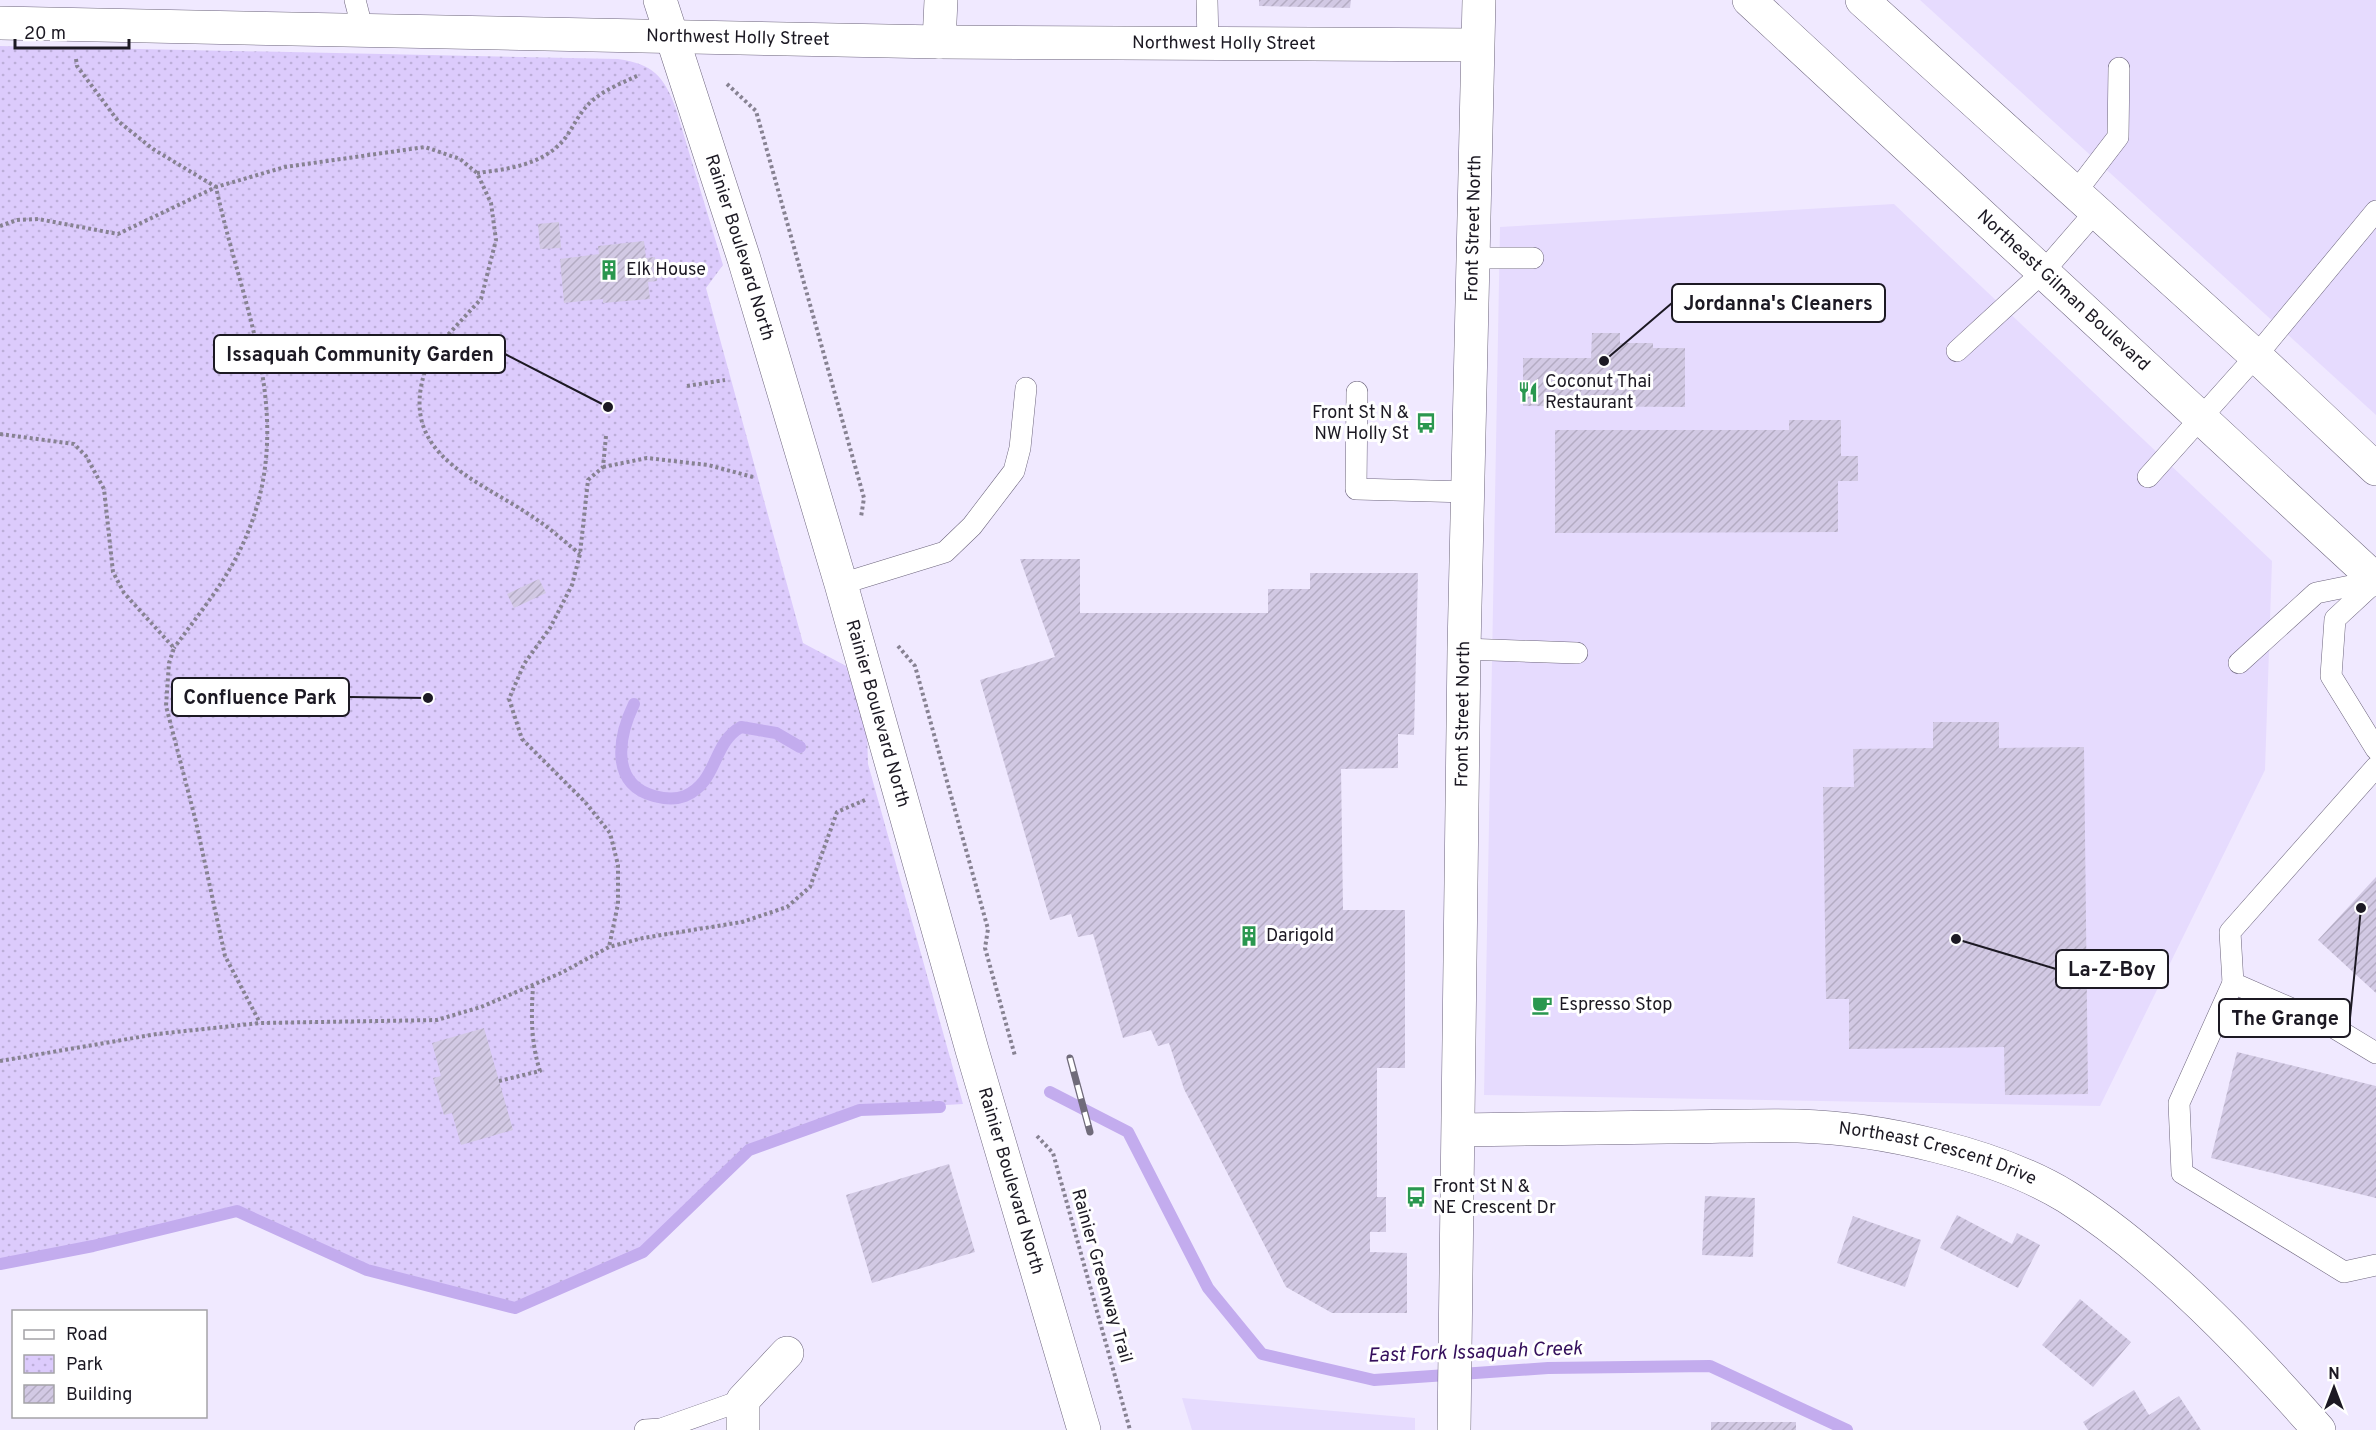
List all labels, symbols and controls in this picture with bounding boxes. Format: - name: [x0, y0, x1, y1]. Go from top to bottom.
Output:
- scale bar: [15, 12, 129, 50]
- text: 20 m: [24, 23, 66, 46]
- street label: Northwest Holly Street: [646, 25, 830, 51]
- street label: Northwest Holly Street: [1132, 32, 1316, 56]
- street label: Rainier Boulevard North: [699, 151, 779, 343]
- street label: Front Street North: [1461, 155, 1487, 302]
- street label: Northeast Gilman Boulevard: [1972, 205, 2155, 376]
- building icon: Elk House: [597, 258, 621, 282]
- place label: Elk House: [626, 259, 706, 282]
- callout: Jordanna's Cleaners: [1672, 284, 1885, 322]
- text: Jordanna's Cleaners: [1683, 292, 1873, 318]
- callout: Issaquah Community Garden: [214, 335, 505, 373]
- text: Issaquah Community Garden: [226, 343, 494, 369]
- place label: Coconut Thai Restaurant: [1545, 371, 1652, 415]
- restaurant icon: Coconut Thai Restaurant: [1516, 380, 1540, 404]
- place label: Front St N & NW Holly St: [1312, 402, 1409, 446]
- bus stop icon: Front St N & NW Holly St: [1414, 411, 1438, 435]
- street label: Rainier Boulevard North: [840, 617, 915, 810]
- street label: Front Street North: [1451, 640, 1476, 788]
- callout: Confluence Park: [172, 678, 349, 716]
- text: Confluence Park: [183, 686, 337, 712]
- building icon: Darigold: [1237, 924, 1261, 948]
- place label: Darigold: [1266, 925, 1334, 948]
- callout: La-Z-Boy: [2056, 950, 2168, 988]
- text: La-Z-Boy: [2068, 958, 2156, 984]
- cafe icon: Espresso Stop: [1530, 993, 1554, 1017]
- place label: Espresso Stop: [1559, 994, 1672, 1017]
- callout: The Grange: [2219, 999, 2350, 1037]
- text: The Grange: [2231, 1007, 2339, 1033]
- street label: Rainier Boulevard North: [972, 1085, 1049, 1277]
- street label: Northeast Crescent Drive: [1837, 1117, 2040, 1191]
- place label: Front St N & NE Crescent Dr: [1433, 1176, 1556, 1220]
- bus stop icon: Front St N & NE Crescent Dr: [1404, 1185, 1428, 1209]
- street label: Rainier Greenway Trail: [1065, 1186, 1137, 1366]
- legend: [12, 1310, 207, 1418]
- text: Road: [66, 1324, 108, 1347]
- water label: East Fork Issaquah Creek: [1367, 1336, 1584, 1370]
- text: Park: [66, 1354, 103, 1377]
- north arrow: [2304, 1358, 2364, 1418]
- text: N: [2328, 1365, 2340, 1385]
- text: Building: [66, 1384, 132, 1407]

